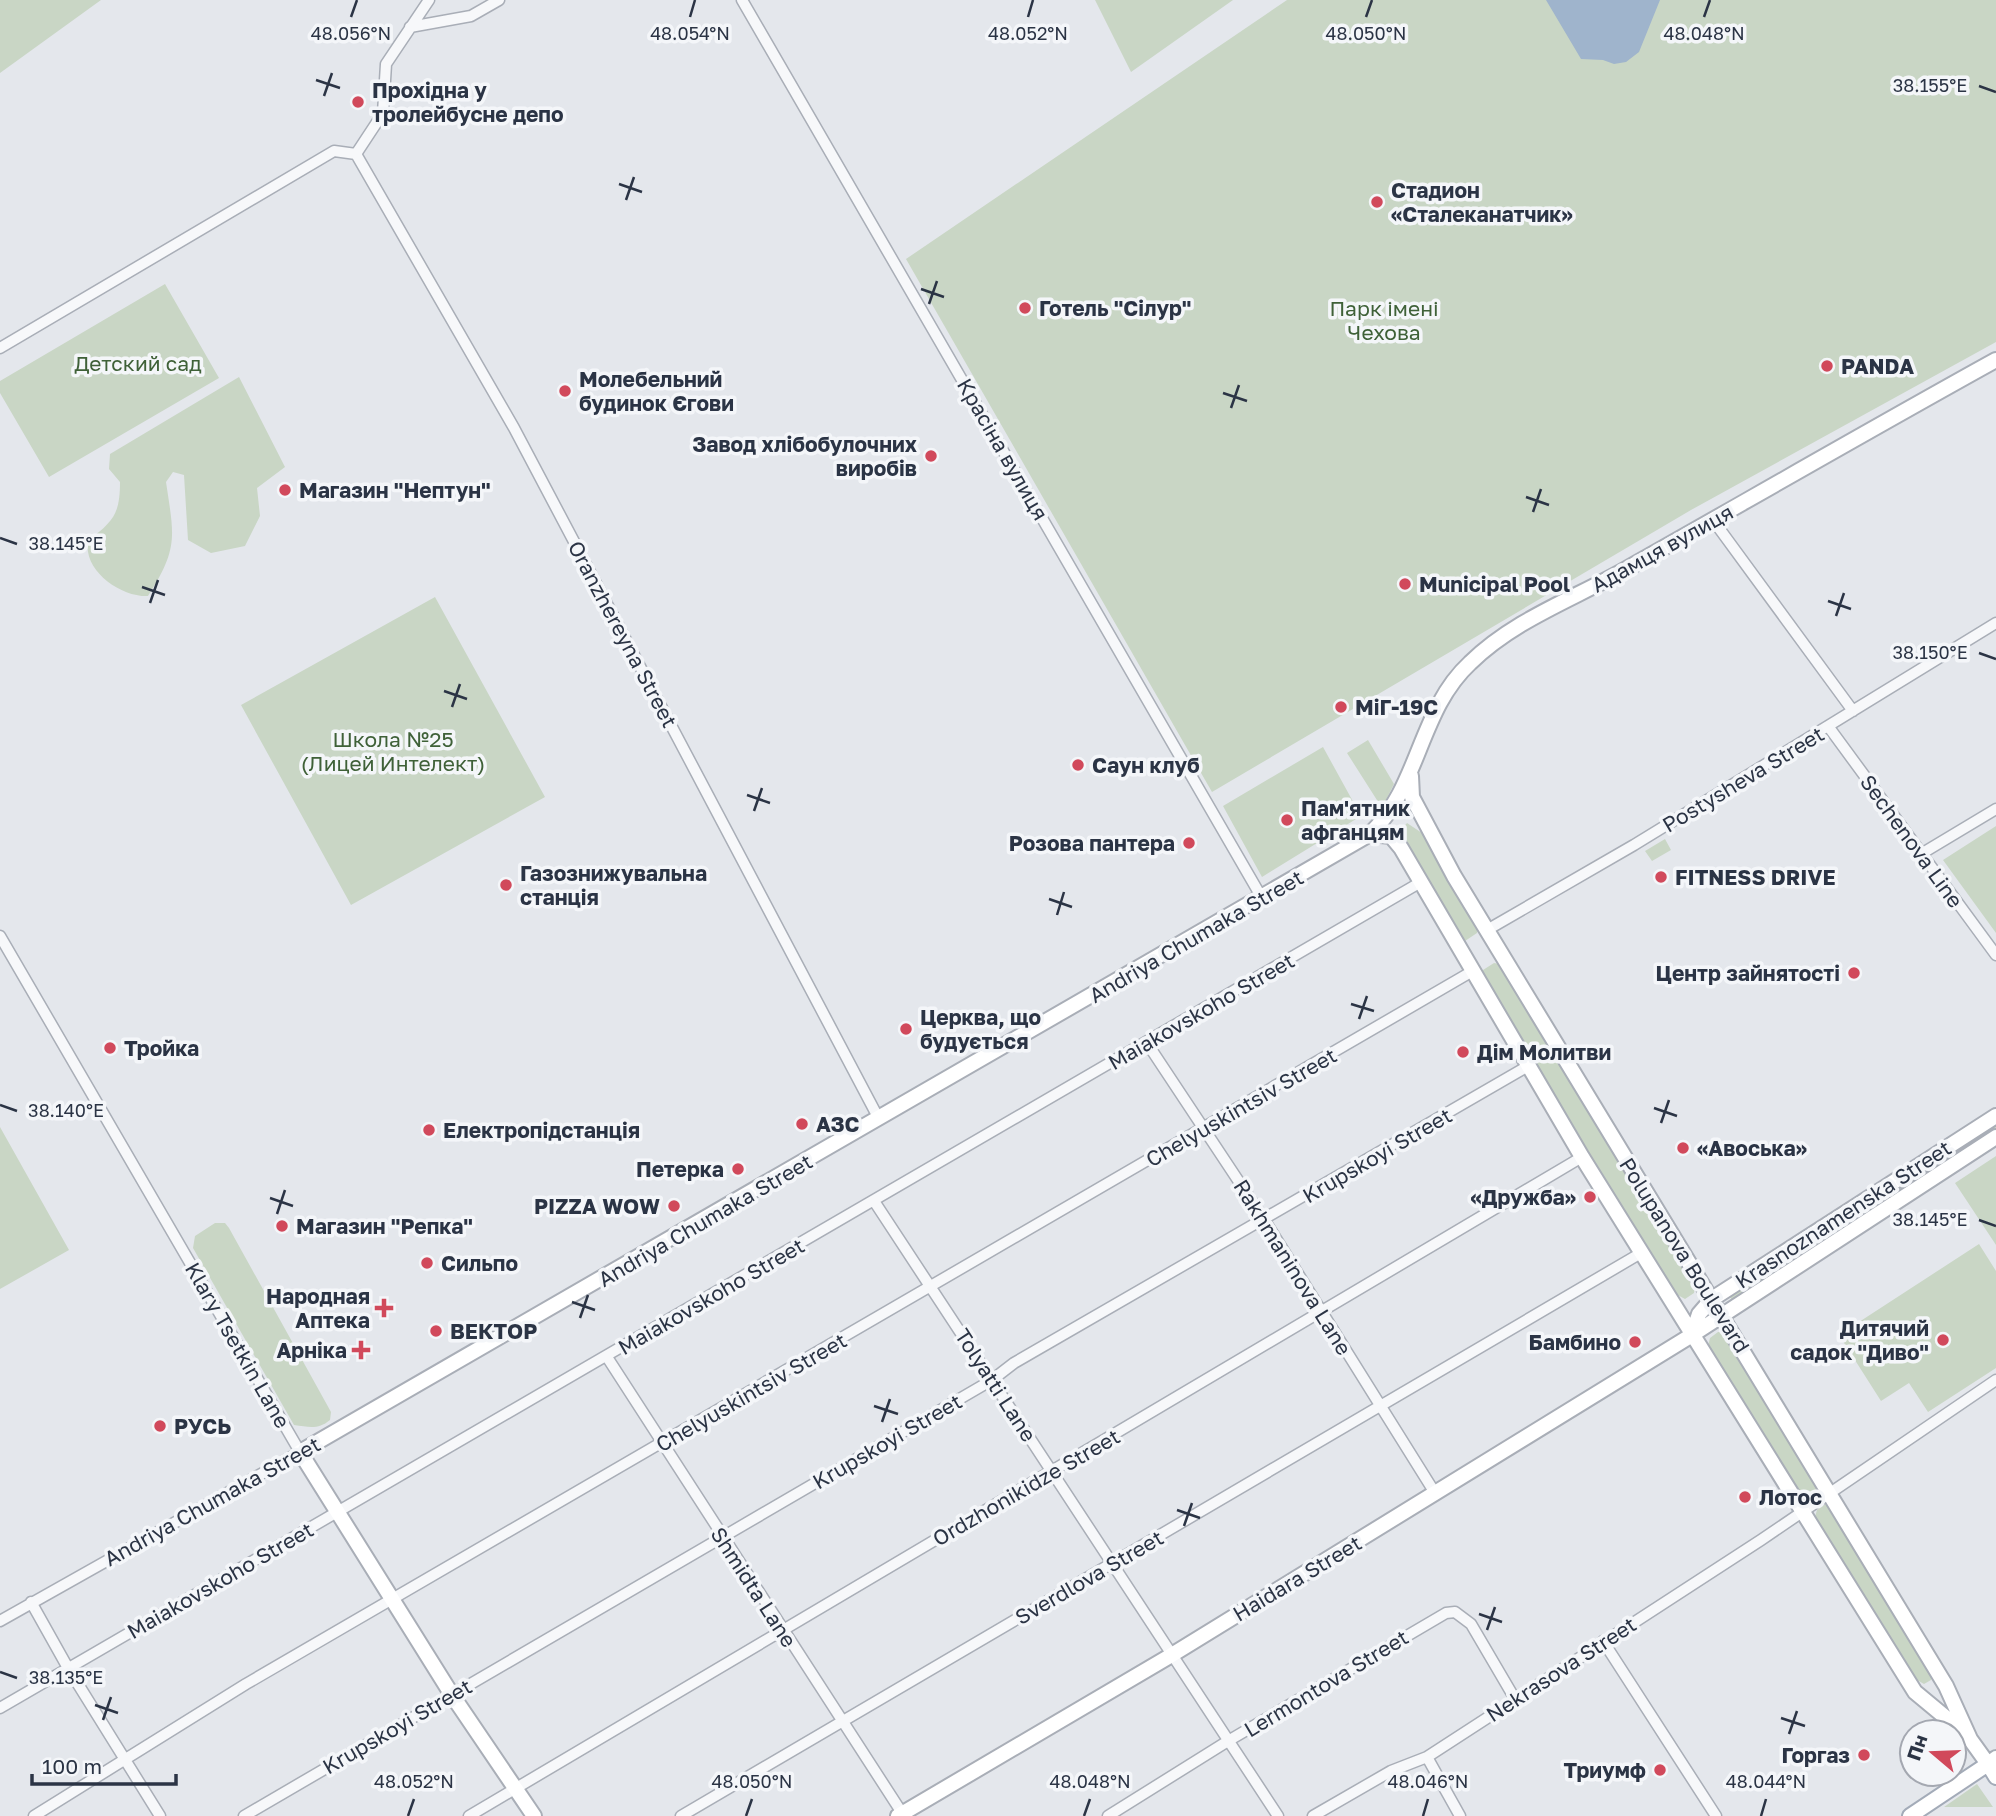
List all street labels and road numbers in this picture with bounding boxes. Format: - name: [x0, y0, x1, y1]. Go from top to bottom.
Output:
- street label: Красіна вулиця: [952, 373, 1054, 525]
- street label: Адамця вулиця: [1587, 498, 1737, 598]
- street label: Oranzhereyna Street: [563, 536, 683, 732]
- street label: Postysheva Street: [1657, 720, 1829, 838]
- street label: Sechenova Line: [1855, 769, 1969, 913]
- street label: Andriya Chumaka Street: [1084, 864, 1308, 1008]
- street label: Maiakovskoho Street: [1103, 947, 1299, 1075]
- street label: Chelyuskintsiv Street: [1141, 1042, 1341, 1172]
- street label: Krupskoyi Street: [1298, 1102, 1456, 1208]
- street label: Krasnoznamenska Street: [1730, 1134, 1956, 1294]
- street label: Andriya Chumaka Street: [593, 1148, 817, 1292]
- street label: Polupanova Boulevard: [1614, 1153, 1756, 1357]
- street label: Rakhmaninova Lane: [1228, 1174, 1358, 1360]
- street label: Maiakovskoho Street: [613, 1232, 809, 1360]
- street label: Klary Tsetkin Lane: [180, 1258, 296, 1432]
- street label: Tolyatti Lane: [950, 1324, 1042, 1446]
- street label: Chelyuskintsiv Street: [651, 1327, 851, 1457]
- street label: Krupskoyi Street: [808, 1388, 966, 1494]
- street label: Ordzhonikidze Street: [928, 1423, 1124, 1551]
- street label: Andriya Chumaka Street: [99, 1431, 325, 1571]
- street label: Maiakovskoho Street: [122, 1516, 318, 1644]
- street label: Shmidta Lane: [705, 1522, 803, 1652]
- street label: Sverdlova Street: [1010, 1524, 1168, 1630]
- street label: Haidara Street: [1228, 1529, 1366, 1627]
- street label: Nekrasova Street: [1481, 1611, 1641, 1727]
- street label: Lermontova Street: [1239, 1624, 1413, 1742]
- street label: Krupskoyi Street: [318, 1673, 476, 1779]

